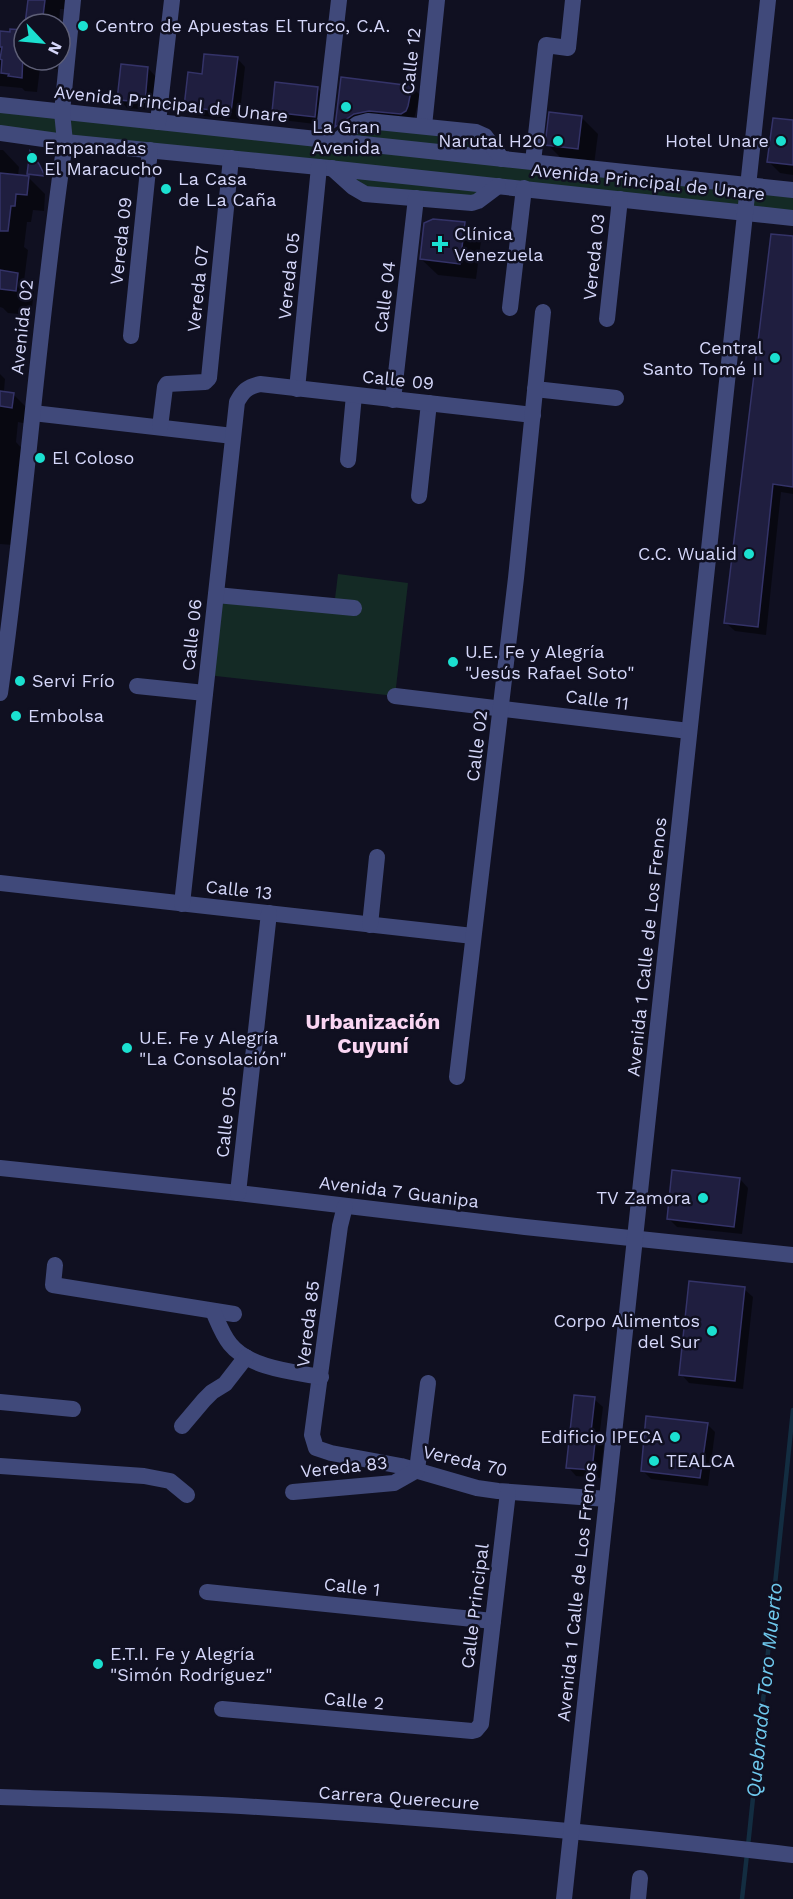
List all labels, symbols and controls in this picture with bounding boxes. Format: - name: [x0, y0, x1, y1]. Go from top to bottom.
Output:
- north arrow: [12, 12, 72, 72]
- place label: Centro de Apuestas El Turco, C.A.: [95, 15, 390, 36]
- marker: Centro de Apuestas El Turco, C.A.: [76, 19, 90, 33]
- street label: Calle 12: [397, 26, 424, 95]
- text: N: [44, 39, 66, 58]
- street label: Avenida Principal de Unare: [53, 81, 289, 126]
- marker: La Gran Avenida: [339, 100, 353, 114]
- place label: La Gran Avenida: [312, 116, 380, 158]
- place label: Narutal H2O: [438, 130, 546, 151]
- place label: Hotel Unare: [665, 130, 769, 151]
- marker: Narutal H2O: [551, 134, 565, 148]
- marker: Hotel Unare: [774, 134, 788, 148]
- place label: Empanadas El Maracucho: [44, 137, 162, 179]
- marker: Empanadas El Maracucho: [25, 151, 39, 165]
- street label: Avenida Principal de Unare: [530, 159, 766, 204]
- place label: La Casa de La Caña: [178, 168, 276, 210]
- marker: La Casa de La Caña: [159, 182, 173, 196]
- street label: Vereda 09: [105, 196, 136, 286]
- street label: Vereda 03: [579, 212, 609, 301]
- place label: Clínica Venezuela: [454, 223, 544, 265]
- street label: Vereda 05: [273, 231, 304, 321]
- marker: Clínica Venezuela: [431, 235, 449, 253]
- street label: Vereda 07: [183, 245, 212, 333]
- street label: Calle 04: [370, 260, 399, 334]
- street label: Avenida 02: [6, 278, 37, 376]
- place label: Central Santo Tomé II: [642, 337, 763, 379]
- marker: Central Santo Tomé II: [768, 351, 782, 365]
- street label: Calle 09: [361, 365, 435, 394]
- place label: El Coloso: [52, 447, 134, 468]
- marker: El Coloso: [33, 451, 47, 465]
- place label: C.C. Wualid: [638, 543, 737, 564]
- marker: C.C. Wualid: [742, 547, 756, 561]
- street label: Calle 06: [177, 598, 206, 672]
- place label: U.E. Fe y Alegría "Jesús Rafael Soto": [465, 641, 634, 683]
- marker: U.E. Fe y Alegría "Jesús Rafael Soto": [446, 655, 460, 669]
- place label: Servi Frío: [32, 670, 115, 691]
- marker: Servi Frío: [13, 674, 27, 688]
- street label: Calle 11: [564, 685, 630, 714]
- place label: Embolsa: [28, 705, 104, 726]
- marker: Embolsa: [9, 709, 23, 723]
- street label: Calle 02: [462, 709, 491, 783]
- street label: Avenida 1 Calle de Los Frenos: [622, 816, 671, 1078]
- street label: Calle 13: [205, 876, 274, 903]
- district label: Urbanización Cuyuní: [306, 1009, 440, 1058]
- place label: U.E. Fe y Alegría "La Consolación": [139, 1027, 287, 1069]
- marker: U.E. Fe y Alegría "La Consolación": [120, 1041, 134, 1055]
- street label: Calle 05: [211, 1085, 240, 1159]
- street label: Avenida 7 Guanipa: [318, 1171, 480, 1212]
- place label: TV Zamora: [596, 1187, 691, 1208]
- marker: TV Zamora: [696, 1191, 710, 1205]
- street label: Vereda 85: [292, 1279, 323, 1369]
- place label: Corpo Alimentos del Sur: [553, 1310, 700, 1352]
- marker: Corpo Alimentos del Sur: [705, 1324, 719, 1338]
- place label: Edificio IPECA: [540, 1426, 663, 1447]
- marker: Edificio IPECA: [668, 1430, 682, 1444]
- street label: Vereda 70: [421, 1441, 509, 1480]
- place label: TEALCA: [666, 1450, 735, 1471]
- street label: Vereda 83: [300, 1452, 388, 1481]
- marker: TEALCA: [647, 1454, 661, 1468]
- street label: Avenida 1 Calle de Los Frenos: [552, 1461, 601, 1723]
- street label: Calle Principal: [456, 1542, 493, 1670]
- street label: Calle 1: [323, 1573, 381, 1600]
- water label: Quebrada Toro Muerto: [741, 1581, 787, 1799]
- place label: E.T.I. Fe y Alegría "Simón Rodríguez": [110, 1643, 273, 1685]
- marker: E.T.I. Fe y Alegría "Simón Rodríguez": [91, 1657, 105, 1671]
- street label: Calle 2: [323, 1687, 385, 1714]
- street label: Carrera Querecure: [318, 1781, 480, 1814]

